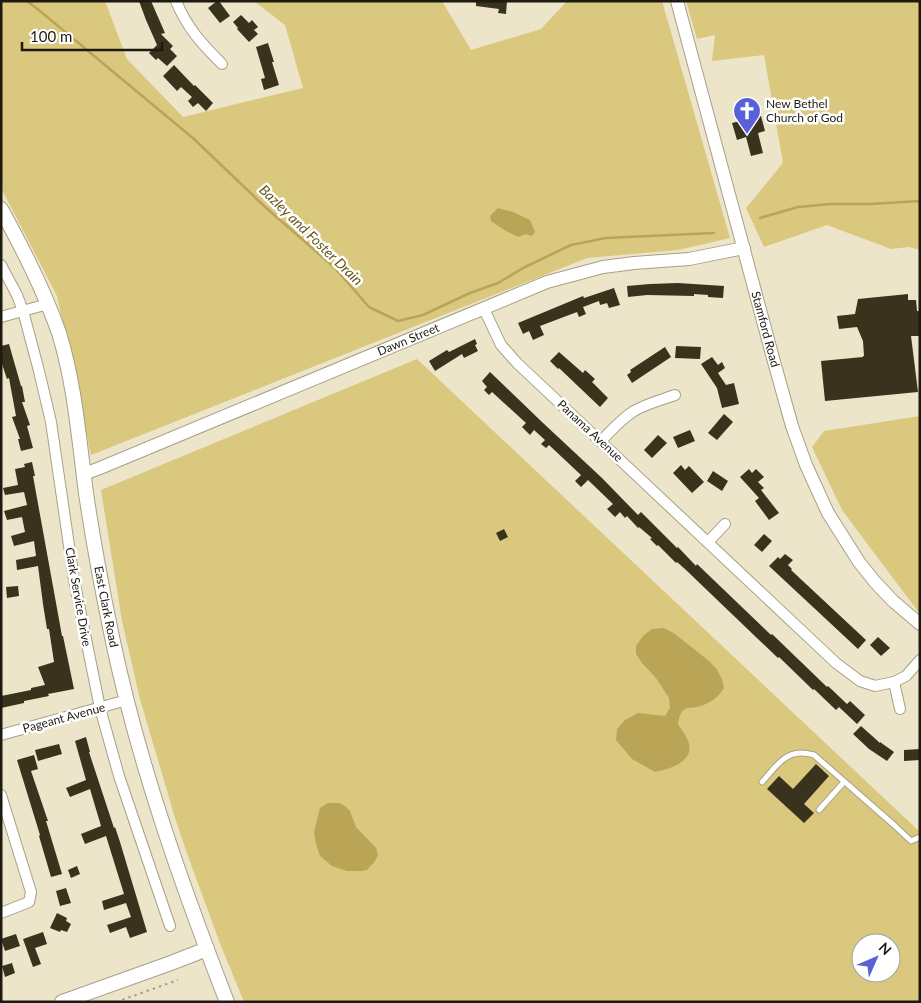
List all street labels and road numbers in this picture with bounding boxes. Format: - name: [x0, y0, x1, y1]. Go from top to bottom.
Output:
- street label: Stamford Road: [748, 290, 783, 369]
- street label: Dawn Street: [375, 319, 442, 359]
- street label: Panama Avenue: [555, 397, 626, 465]
- street label: Clark Service Drive: [62, 546, 95, 648]
- street label: East Clark Road: [91, 565, 122, 649]
- street label: Pageant Avenue: [21, 699, 107, 736]

